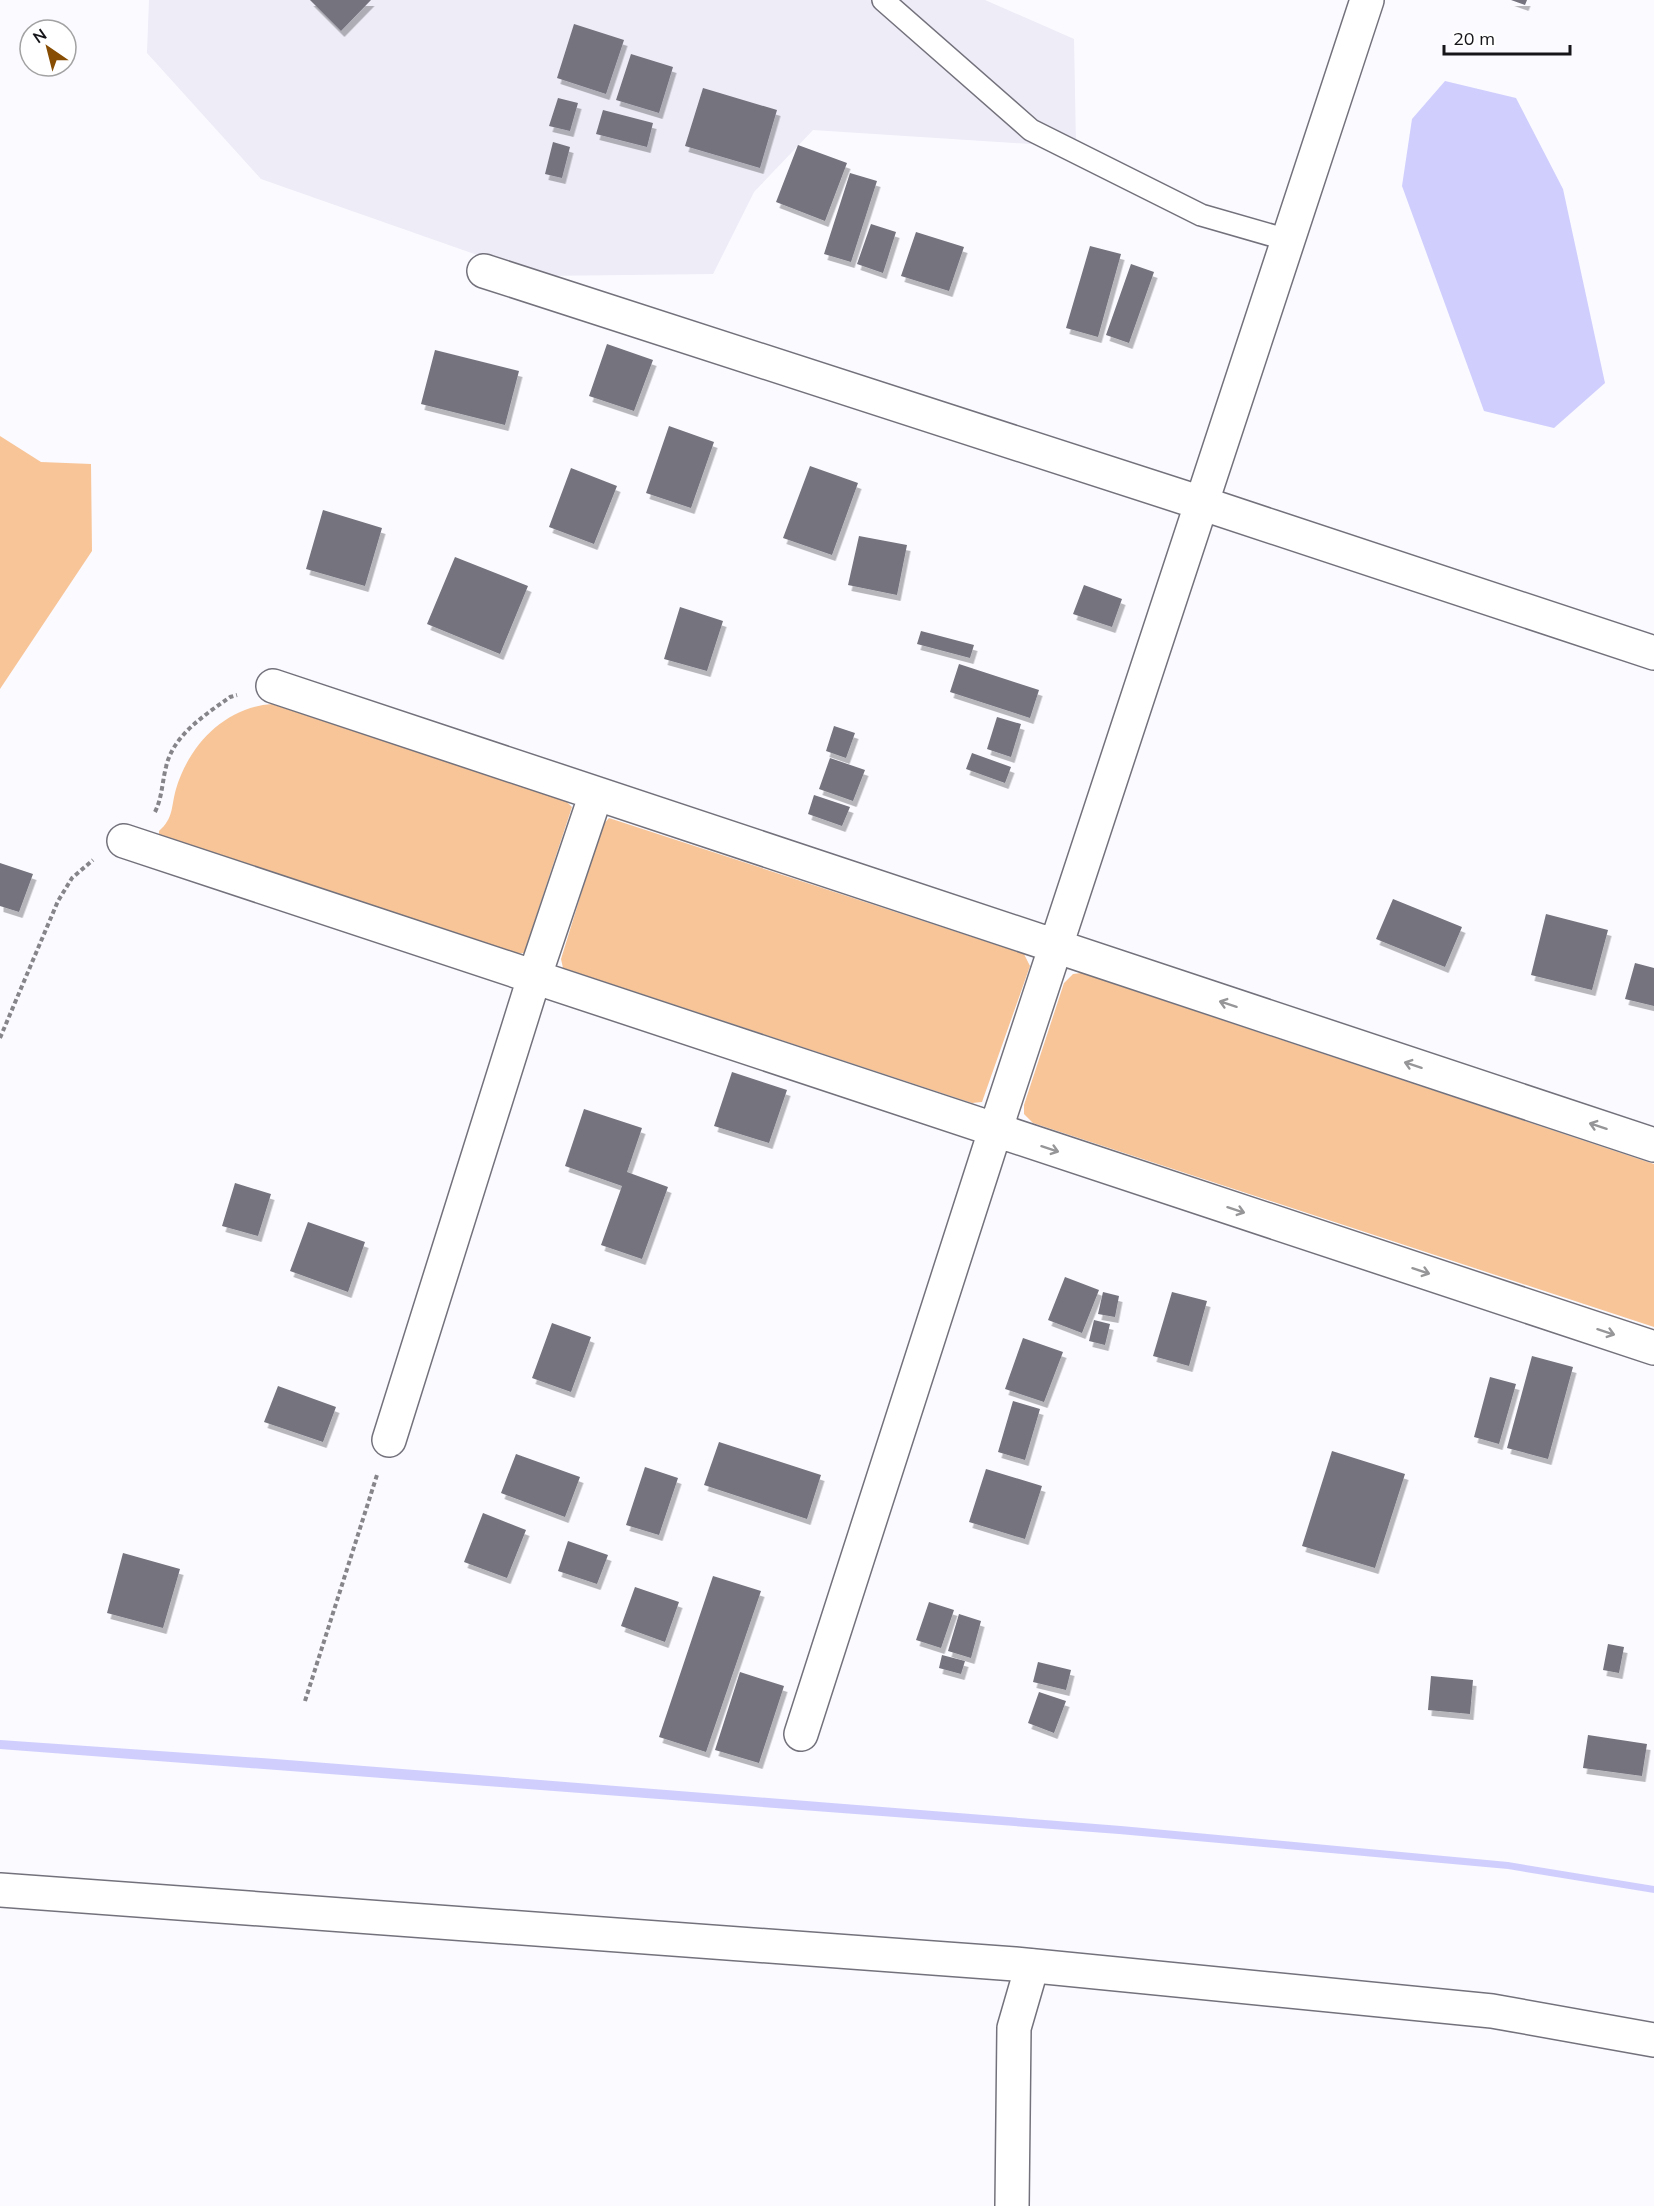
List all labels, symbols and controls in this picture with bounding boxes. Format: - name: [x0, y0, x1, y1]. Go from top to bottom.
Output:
- north arrow: [18, 18, 78, 78]
- scale bar: [1444, 18, 1570, 56]
- text: N: [29, 24, 50, 47]
- text: 20 m: [1453, 27, 1495, 50]
- one-way arrow: [1219, 997, 1238, 1008]
- one-way arrow: [1404, 1059, 1423, 1070]
- one-way arrow: [1590, 1120, 1608, 1131]
- one-way arrow: [1040, 1145, 1059, 1156]
- one-way arrow: [1226, 1206, 1245, 1217]
- one-way arrow: [1411, 1267, 1430, 1278]
- one-way arrow: [1596, 1327, 1615, 1338]

